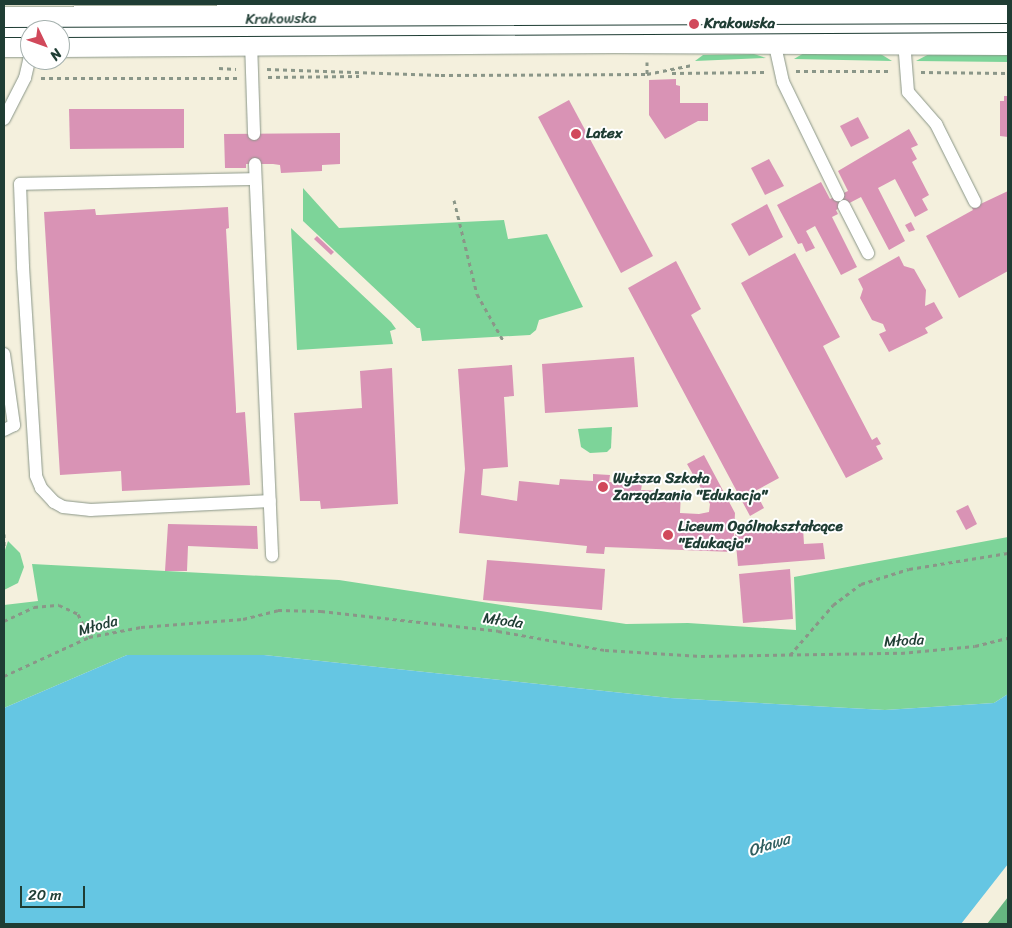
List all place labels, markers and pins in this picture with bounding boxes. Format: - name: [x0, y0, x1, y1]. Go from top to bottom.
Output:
- place label: Krakowska: [704, 15, 775, 33]
- marker: Krakowska: [688, 18, 700, 30]
- place label: Latex: [586, 125, 622, 143]
- marker: Latex: [570, 128, 582, 140]
- place label: Wyższa Szkoła Zarządzania "Edukacja": [613, 469, 768, 504]
- marker: Wyższa Szkoła Zarządzania "Edukacja": [597, 481, 609, 493]
- place label: Liceum Ogólnokształcące "Edukacja": [678, 517, 843, 552]
- marker: Liceum Ogólnokształcące "Edukacja": [662, 529, 674, 541]

